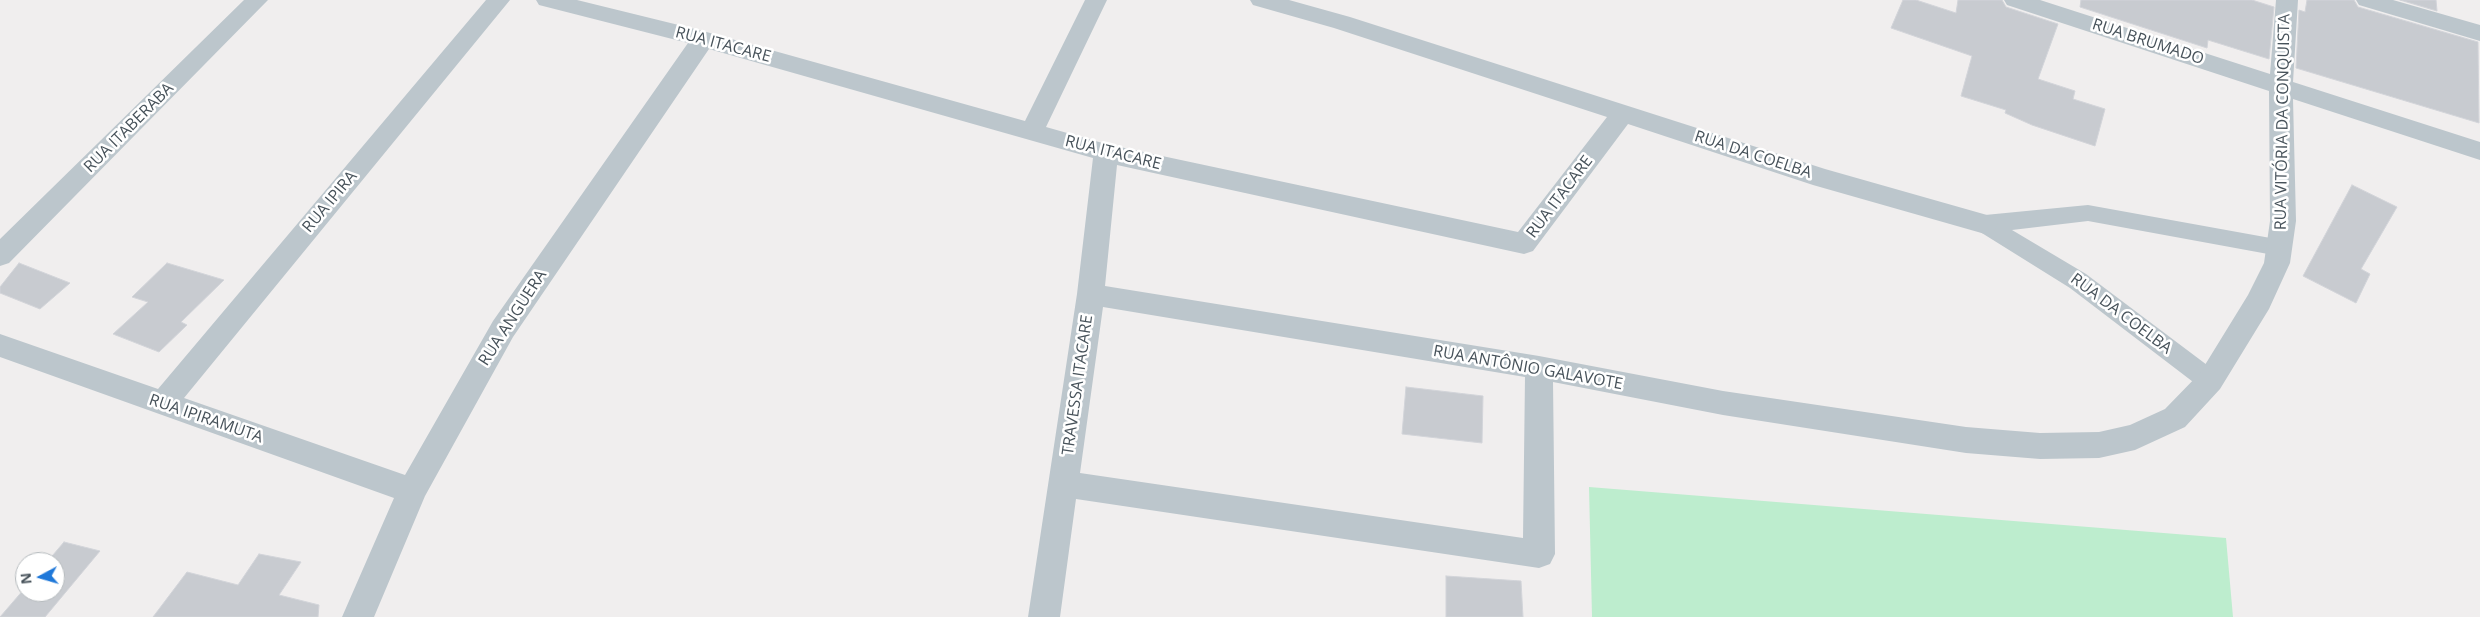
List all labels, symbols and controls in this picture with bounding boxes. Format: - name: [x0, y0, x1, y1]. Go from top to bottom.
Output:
- street label: RUA VITÓRIA DA CONQUISTA: [2272, 14, 2294, 230]
- street label: RUA BRUMADO: [2090, 15, 2206, 69]
- street label: RUA ITACARE: [673, 23, 773, 67]
- street label: RUA ITABERABA: [80, 79, 178, 177]
- street label: RUA DA COELBA: [1692, 127, 1814, 183]
- street label: RUA ITACARE: [1063, 132, 1163, 174]
- street label: RUA ITACARE: [1523, 152, 1597, 242]
- street label: RUA IPIRA: [299, 167, 361, 237]
- street label: RUA ANGUERA: [475, 267, 551, 369]
- street label: RUA DA COELBA: [2067, 270, 2175, 358]
- street label: TRAVESSA ITACARE: [1059, 314, 1097, 456]
- street label: RUA ANTÔNIO GALAVOTE: [1432, 342, 1624, 394]
- street label: RUA IPIRAMUTA: [146, 390, 266, 448]
- north arrow: [15, 552, 65, 602]
- text: N: [16, 572, 36, 585]

